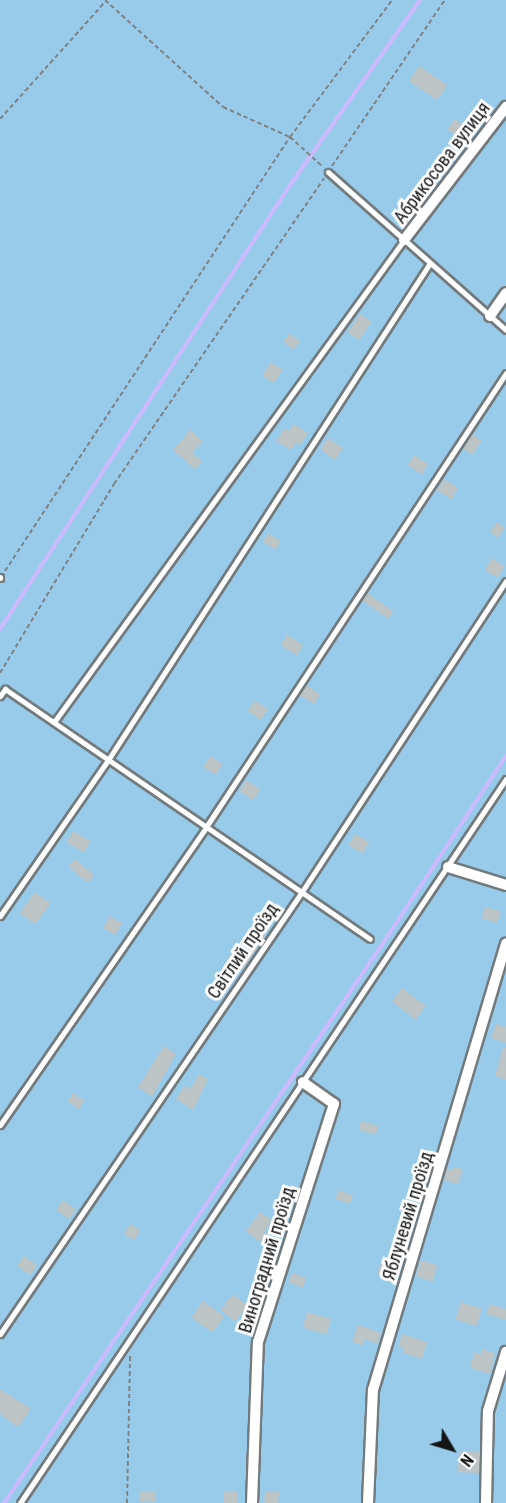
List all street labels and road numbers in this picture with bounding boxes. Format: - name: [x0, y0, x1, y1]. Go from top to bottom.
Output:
- street label: Абрикосова вулиця: [389, 98, 495, 228]
- street label: Світлий проїзд: [203, 899, 283, 1003]
- street label: Яблуневий проїзд: [378, 1149, 438, 1283]
- street label: Виноградний проїзд: [235, 1184, 299, 1336]

